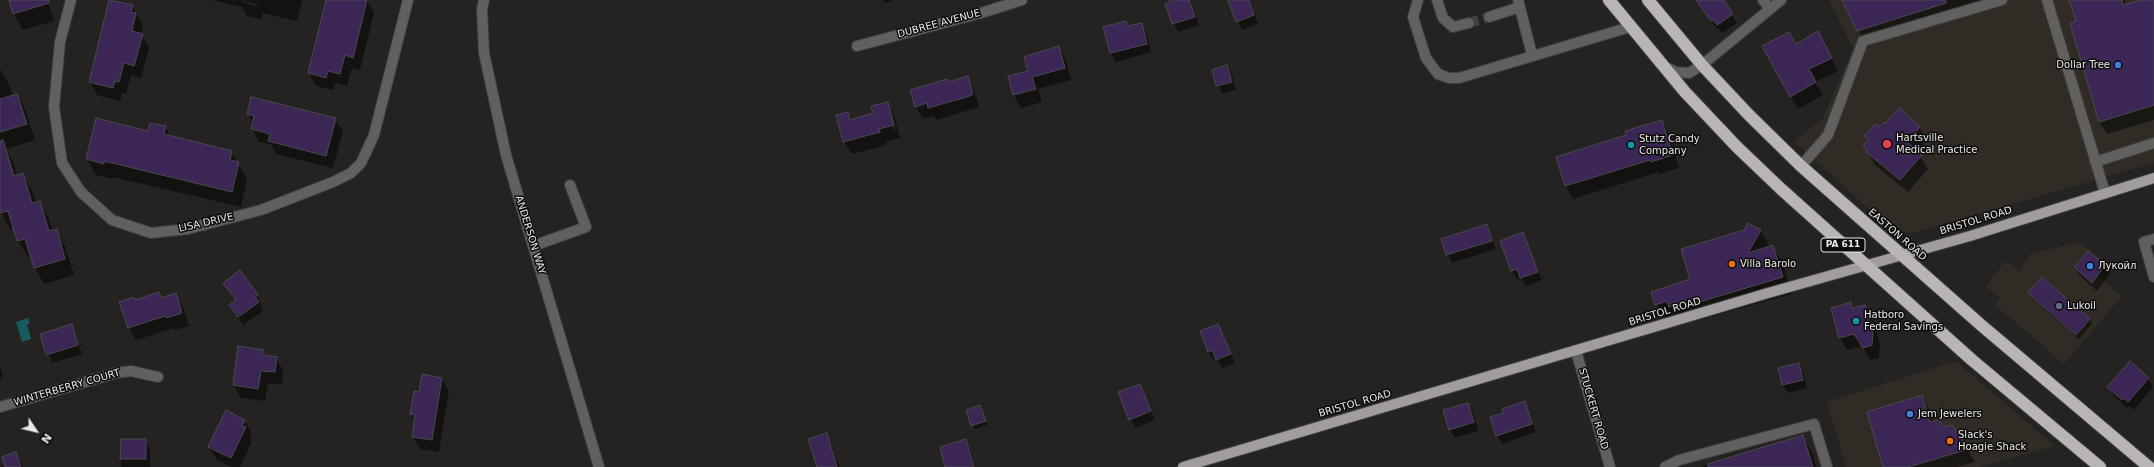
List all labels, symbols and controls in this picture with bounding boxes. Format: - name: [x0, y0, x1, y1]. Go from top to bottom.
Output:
- street label: DUBREE AVENUE: [896, 7, 982, 41]
- place label: Dollar Tree: [2056, 59, 2110, 71]
- marker: Dollar Tree: [2113, 60, 2123, 70]
- place label: Hartsville Medical Practice: [1896, 132, 1977, 156]
- place label: Stutz Candy Company: [1639, 133, 1700, 156]
- marker: Hartsville Medical Practice: [1881, 138, 1893, 150]
- marker: Stutz Candy Company: [1626, 140, 1636, 150]
- street label: ANDERSON WAY: [512, 194, 548, 276]
- street label: BRISTOL ROAD: [1938, 204, 2014, 238]
- street label: EASTON ROAD: [1865, 206, 1929, 264]
- street label: LISA DRIVE: [177, 211, 235, 235]
- road number: PA 611: [1821, 238, 1865, 252]
- place label: Villa Barolo: [1740, 258, 1796, 270]
- marker: Villa Barolo: [1727, 259, 1737, 269]
- place label: Лукойл: [2098, 260, 2136, 272]
- marker: Лукойл: [2085, 261, 2095, 271]
- street label: BRISTOL ROAD: [1627, 295, 1703, 329]
- place label: Lukoil: [2067, 300, 2096, 312]
- marker: Lukoil: [2054, 301, 2064, 311]
- place label: Hatboro Federal Savings: [1864, 309, 1943, 332]
- marker: Hatboro Federal Savings: [1851, 316, 1861, 326]
- street label: WINTERBERRY COURT: [13, 367, 121, 409]
- street label: STUCKERT ROAD: [1576, 367, 1610, 451]
- street label: BRISTOL ROAD: [1317, 388, 1393, 420]
- place label: Jem Jewelers: [1918, 408, 1982, 420]
- marker: Jem Jewelers: [1905, 409, 1915, 419]
- north arrow: [16, 411, 56, 451]
- place label: Slack's Hoagie Shack: [1958, 429, 2026, 452]
- text: N: [38, 431, 54, 446]
- marker: Slack's Hoagie Shack: [1945, 436, 1955, 446]

